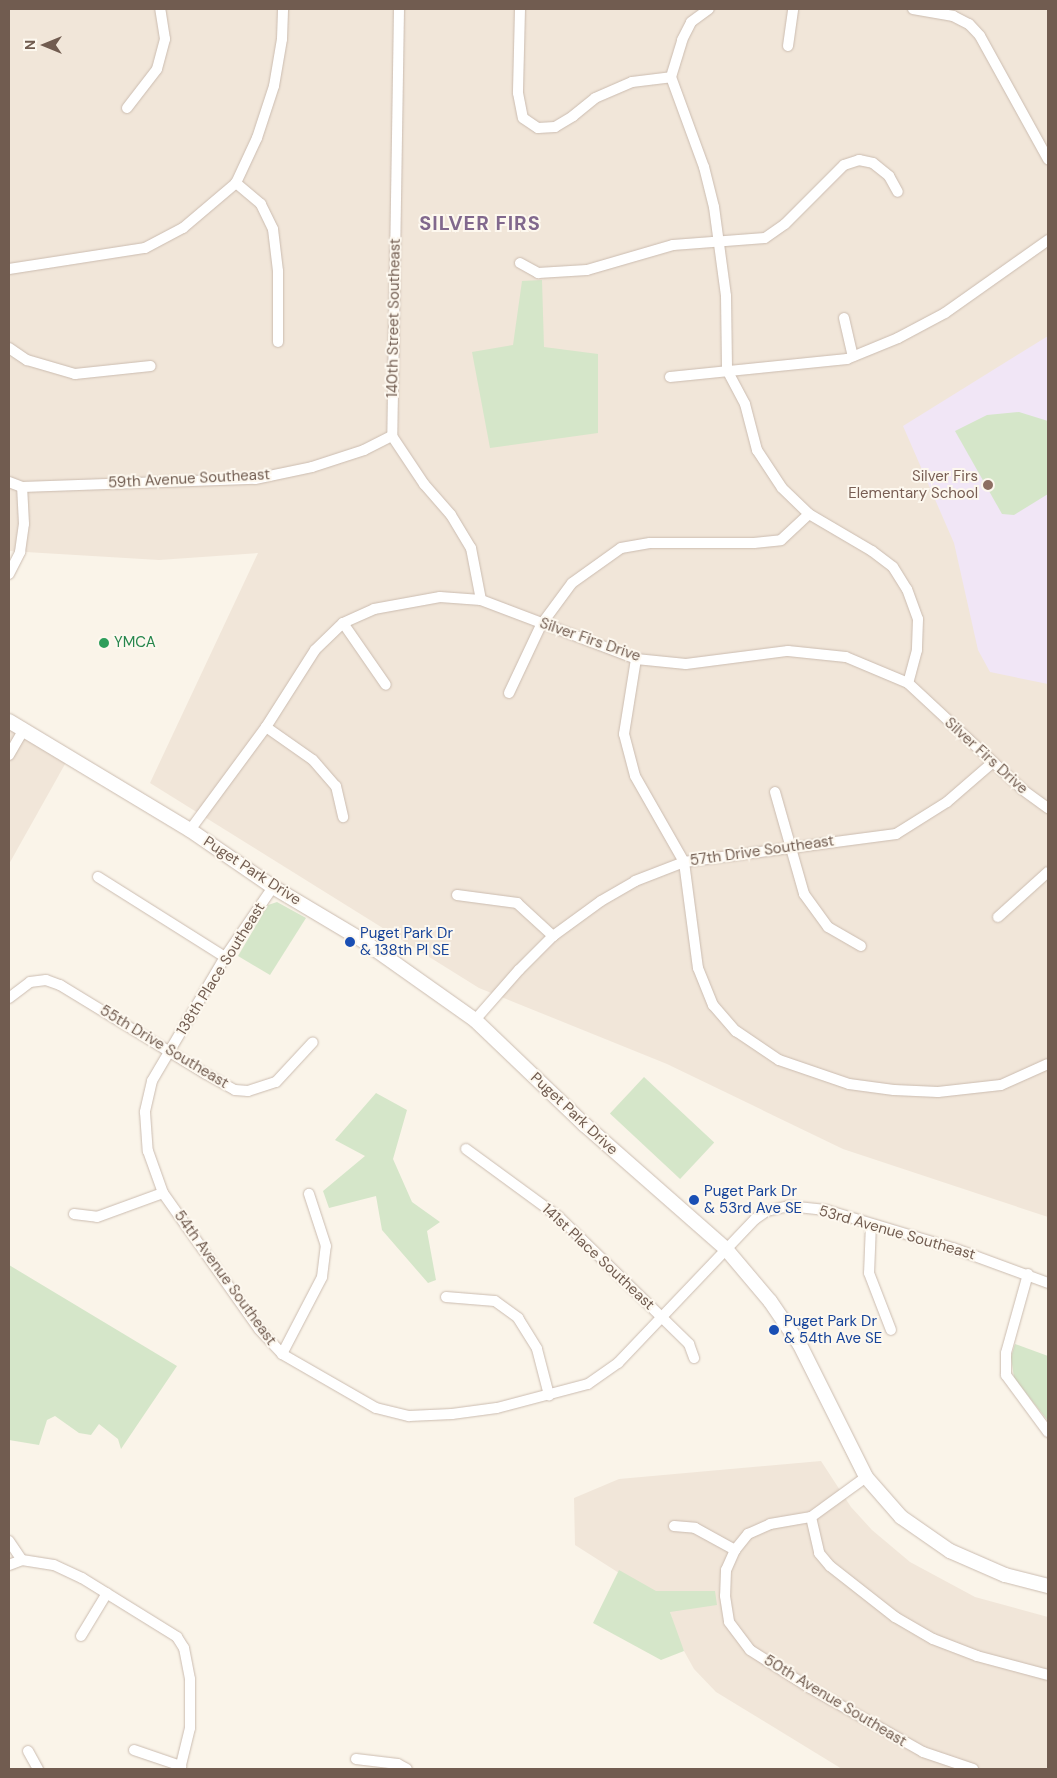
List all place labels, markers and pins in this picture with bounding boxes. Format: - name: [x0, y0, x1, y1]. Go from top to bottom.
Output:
- place label: Silver Firs Elementary School: [848, 467, 978, 502]
- marker: Silver Firs Elementary School: [982, 479, 994, 491]
- place label: YMCA: [114, 634, 156, 652]
- marker: YMCA: [98, 637, 110, 649]
- place label: Puget Park Dr & 138th Pl SE: [360, 924, 453, 959]
- marker: Puget Park Dr & 138th Pl SE: [344, 936, 356, 948]
- place label: Puget Park Dr & 53rd Ave SE: [704, 1182, 802, 1217]
- marker: Puget Park Dr & 53rd Ave SE: [688, 1194, 700, 1206]
- place label: Puget Park Dr & 54th Ave SE: [784, 1312, 882, 1347]
- marker: Puget Park Dr & 54th Ave SE: [768, 1324, 780, 1336]

